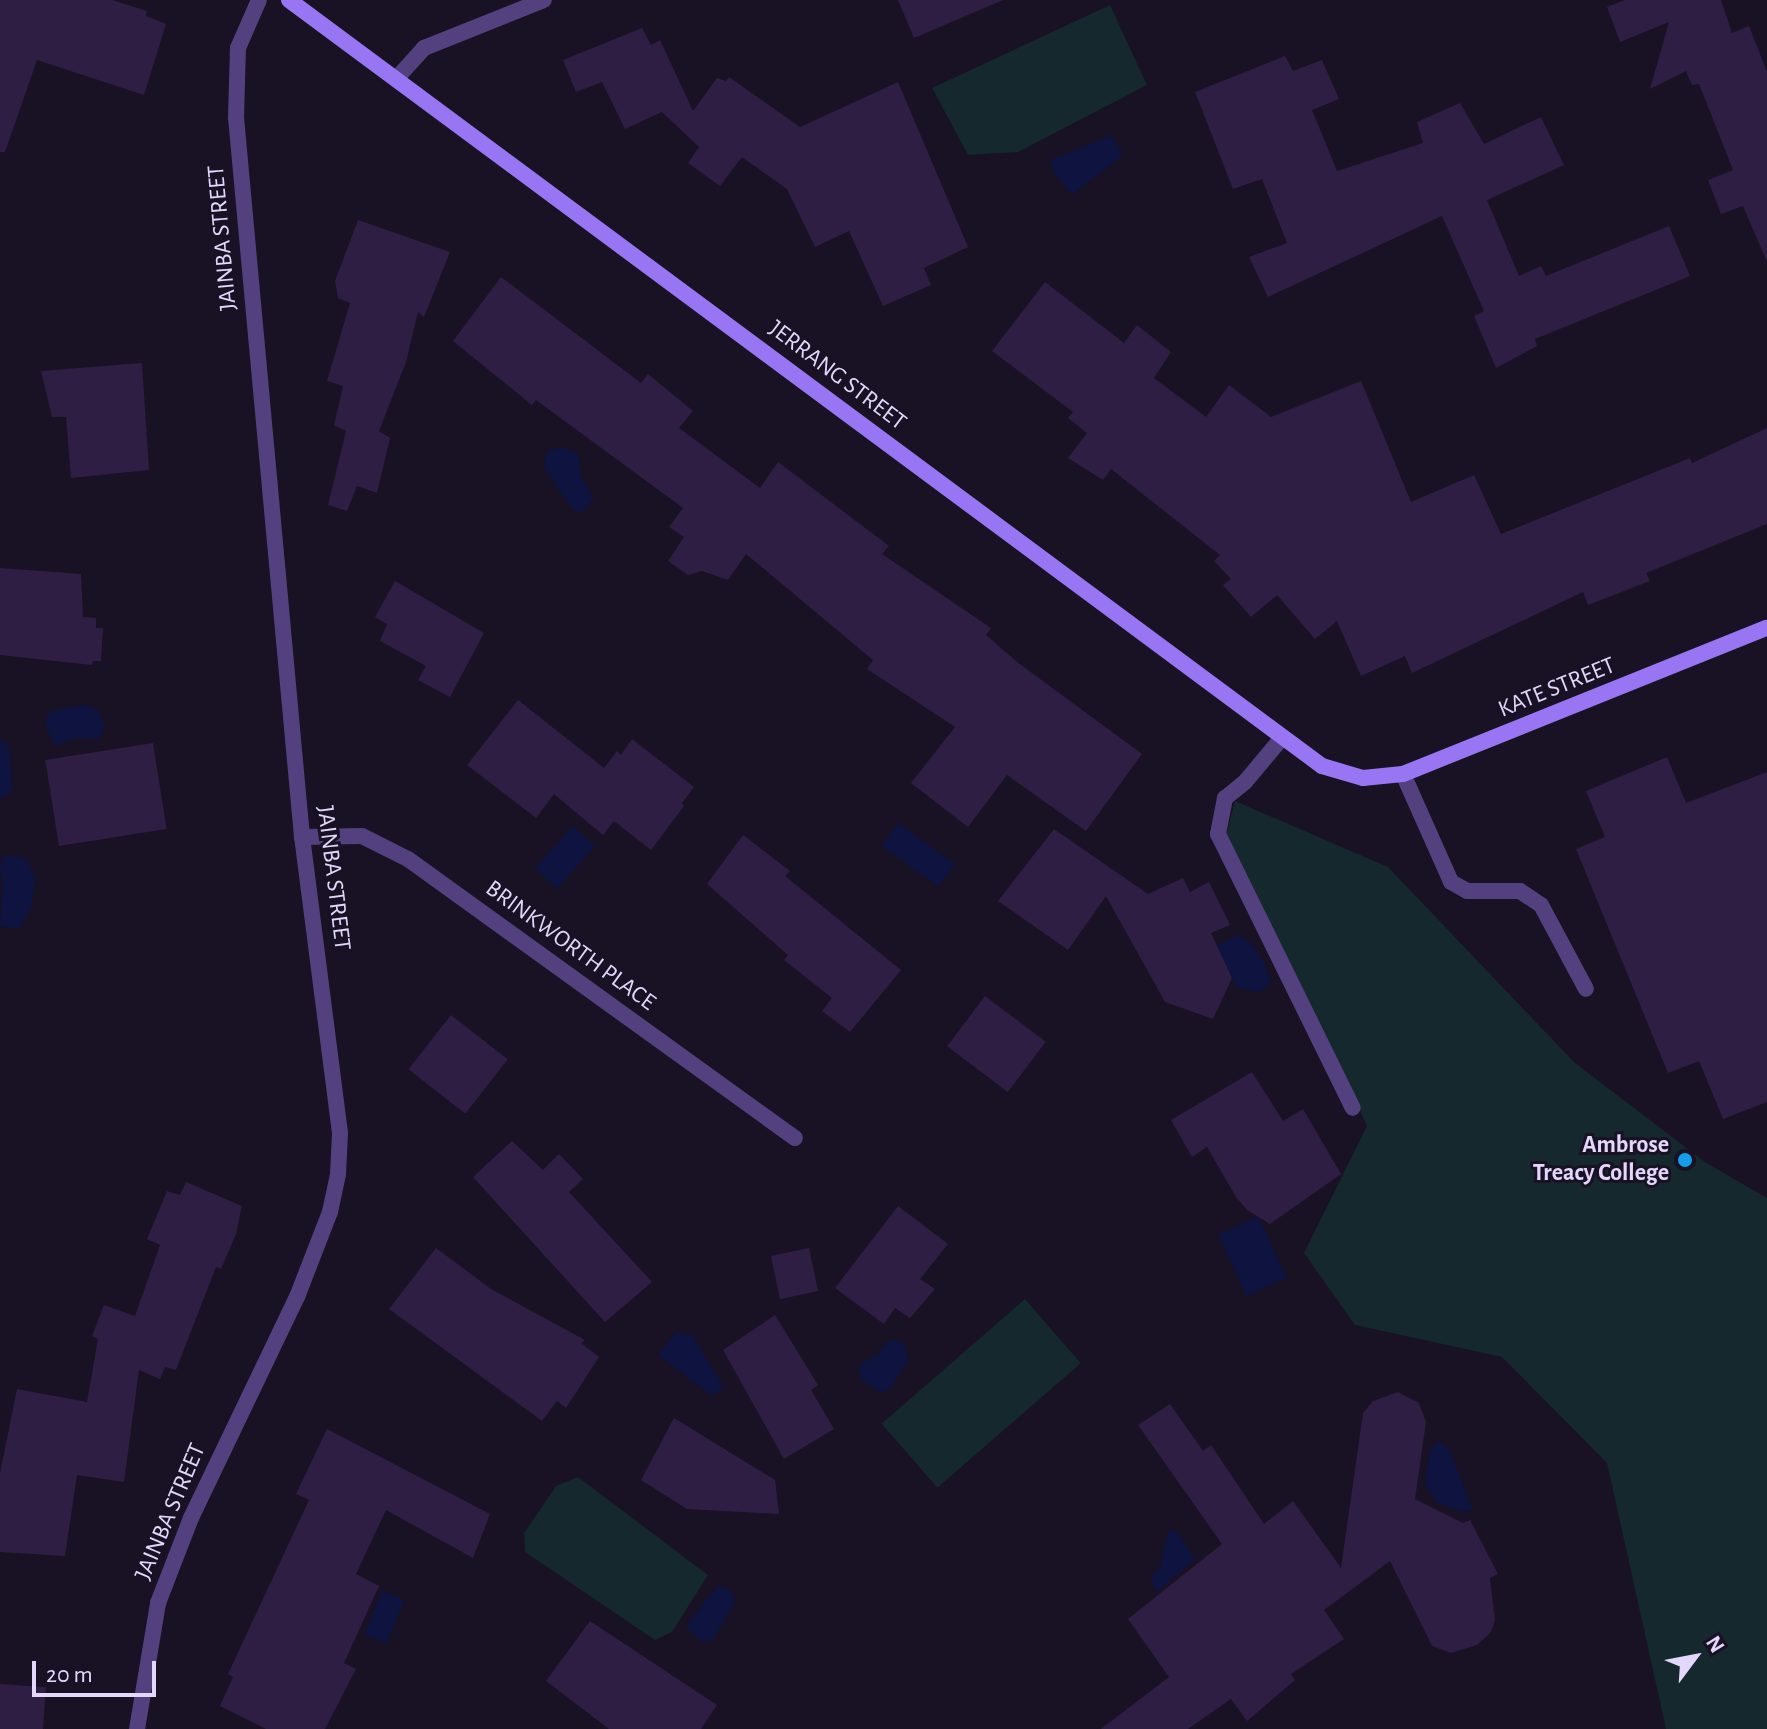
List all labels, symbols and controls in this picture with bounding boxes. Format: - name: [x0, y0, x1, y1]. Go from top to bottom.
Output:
- street label: JAINBA STREET: [202, 164, 244, 312]
- street label: JERRANG STREET: [763, 315, 911, 437]
- street label: KATE STREET: [1494, 651, 1620, 725]
- street label: JAINBA STREET: [310, 804, 356, 952]
- street label: BRINKWORTH PLACE: [479, 875, 661, 1017]
- place label: Ambrose Treacy College: [1533, 1132, 1669, 1188]
- marker: Ambrose Treacy College: [1676, 1151, 1694, 1169]
- street label: JAINBA STREET: [129, 1439, 213, 1585]
- north arrow: [1655, 1617, 1735, 1697]
- text: N: [1702, 1632, 1729, 1657]
- scale bar: [36, 1645, 160, 1695]
- text: 20 m: [46, 1663, 93, 1687]

